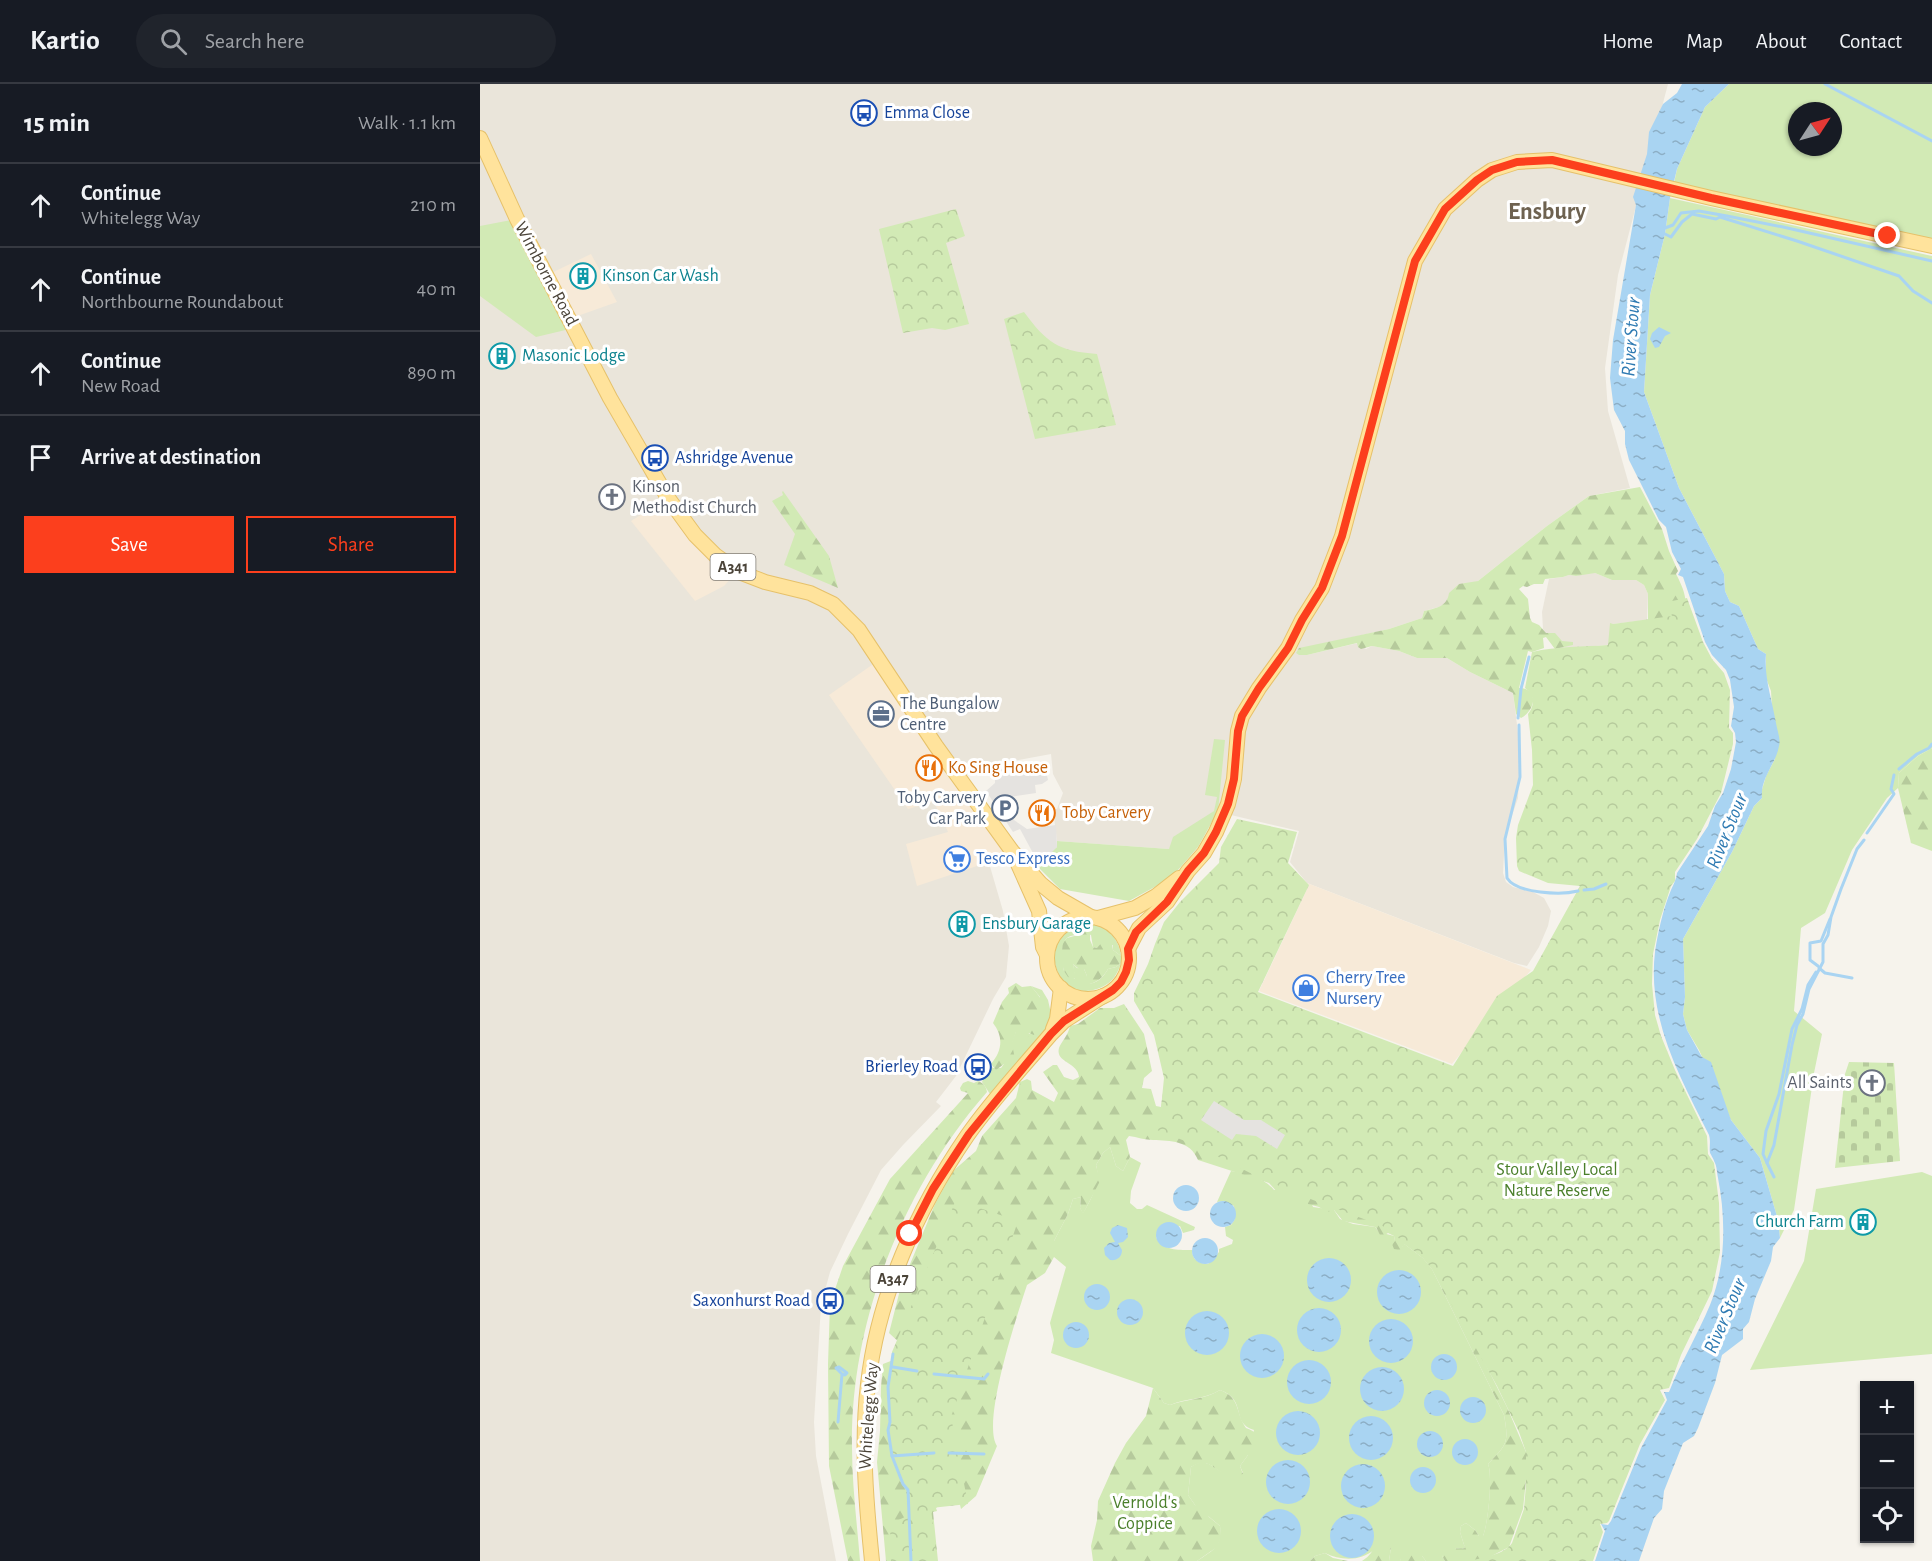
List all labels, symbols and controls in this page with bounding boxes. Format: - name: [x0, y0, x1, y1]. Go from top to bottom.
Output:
- search box: [136, 14, 556, 68]
- icon: search: [157, 25, 190, 58]
- text: Kartio: [30, 27, 100, 55]
- text: Search here: [205, 30, 304, 52]
- text: Home: [1602, 31, 1653, 52]
- text: Map: [1686, 31, 1723, 52]
- text: About: [1756, 31, 1806, 52]
- text: Contact: [1839, 31, 1902, 52]
- bus stop icon: Emma Close: [849, 98, 879, 128]
- north arrow: [1788, 102, 1842, 156]
- place label: Emma Close: [884, 104, 970, 122]
- text: 15 min: [24, 110, 90, 136]
- text: Walk · 1.1 km: [358, 113, 456, 133]
- text: Continue: [81, 182, 161, 204]
- icon: ahead: [24, 189, 57, 222]
- text: 210 m: [410, 195, 456, 215]
- district label: Ensbury: [1508, 200, 1586, 224]
- text: Whitelegg Way: [81, 208, 200, 228]
- street label: Wimborne Road: [511, 219, 581, 329]
- route end: [1874, 222, 1900, 248]
- building icon: Kinson Car Wash: [568, 261, 598, 291]
- text: Continue: [81, 266, 161, 288]
- place label: Kinson Car Wash: [602, 267, 719, 285]
- icon: ahead: [24, 273, 57, 306]
- text: 40 m: [417, 279, 456, 299]
- text: Northbourne Roundabout: [81, 292, 283, 312]
- water label: River Stour: [1618, 296, 1644, 377]
- building icon: Masonic Lodge: [487, 341, 517, 371]
- place label: Masonic Lodge: [522, 347, 626, 365]
- text: Continue: [81, 350, 161, 372]
- icon: ahead: [24, 357, 57, 390]
- text: 890 m: [407, 363, 456, 383]
- text: New Road: [81, 376, 160, 396]
- icon: arrive: [24, 441, 57, 474]
- bus stop icon: Ashridge Avenue: [640, 443, 670, 473]
- text: Arrive at destination: [81, 446, 261, 468]
- place label: Ashridge Avenue: [675, 449, 793, 467]
- place label: Kinson Methodist Church: [632, 478, 757, 517]
- church icon: Kinson Methodist Church: [597, 482, 627, 512]
- button: Save: [24, 516, 234, 573]
- button: Share: [246, 516, 456, 573]
- road number: A341: [710, 554, 756, 580]
- place label: The Bungalow Centre: [900, 695, 999, 734]
- office icon: The Bungalow Centre: [866, 699, 896, 729]
- restaurant icon: Ko Sing House: [914, 753, 944, 783]
- place label: Ko Sing House: [948, 759, 1048, 777]
- place label: Toby Carvery Car Park: [897, 789, 987, 828]
- water label: River Stour: [1703, 790, 1751, 872]
- parking icon: Toby Carvery Car Park: [990, 793, 1020, 823]
- restaurant icon: Toby Carvery: [1027, 798, 1057, 828]
- place label: Toby Carvery: [1062, 804, 1151, 822]
- supermarket icon: Tesco Express: [942, 844, 972, 874]
- place label: Tesco Express: [976, 850, 1070, 868]
- building icon: Ensbury Garage: [947, 909, 977, 939]
- place label: Ensbury Garage: [982, 915, 1091, 933]
- place label: Cherry Tree Nursery: [1326, 969, 1406, 1008]
- shop icon: Cherry Tree Nursery: [1291, 973, 1321, 1003]
- bus stop icon: Brierley Road: [963, 1052, 993, 1082]
- place label: Brierley Road: [865, 1058, 958, 1076]
- church icon: All Saints: [1857, 1068, 1887, 1098]
- place label: All Saints: [1787, 1074, 1852, 1092]
- park label: Stour Valley Local Nature Reserve: [1496, 1161, 1618, 1200]
- building icon: Church Farm: [1848, 1207, 1878, 1237]
- place label: Church Farm: [1756, 1213, 1844, 1231]
- route start: [896, 1220, 922, 1246]
- road number: A347: [870, 1266, 916, 1292]
- water label: River Stour: [1700, 1275, 1750, 1356]
- bus stop icon: Saxonhurst Road: [815, 1286, 845, 1316]
- place label: Saxonhurst Road: [693, 1292, 810, 1310]
- street label: Whitelegg Way: [856, 1362, 882, 1470]
- map controls: [1860, 1381, 1914, 1543]
- button: +: [1860, 1381, 1914, 1435]
- button: −: [1860, 1435, 1914, 1489]
- button: locate: [1860, 1489, 1914, 1543]
- park label: Vernold's Coppice: [1112, 1494, 1178, 1533]

